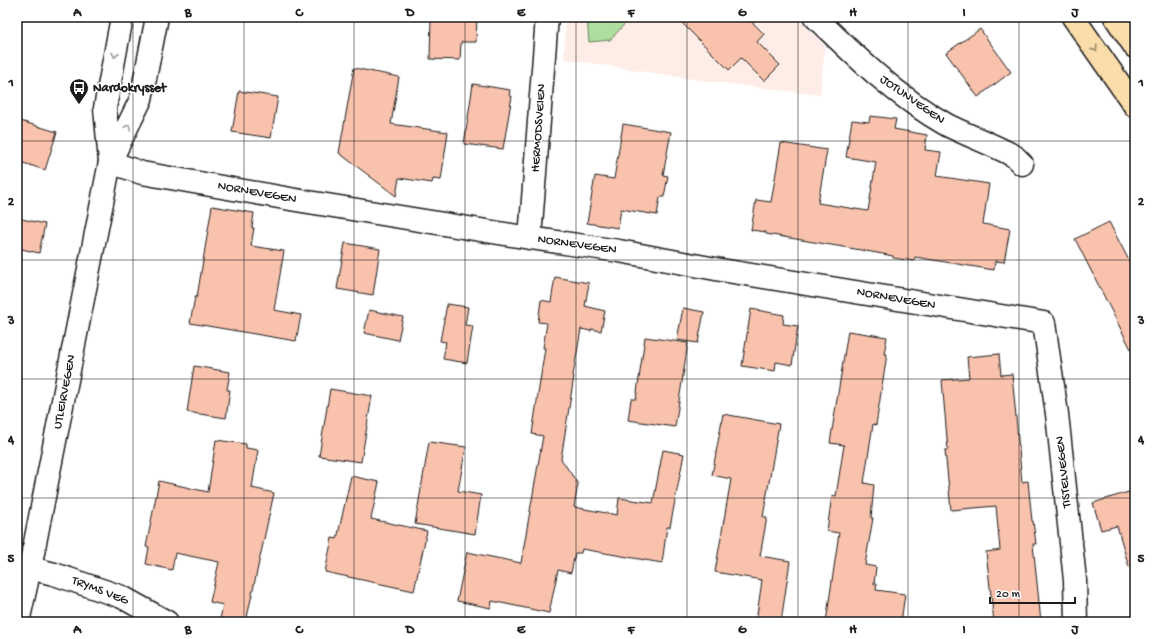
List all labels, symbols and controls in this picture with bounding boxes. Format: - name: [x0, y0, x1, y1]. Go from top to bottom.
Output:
- text: A: [72, 6, 82, 21]
- text: B: [184, 6, 193, 21]
- text: C: [294, 6, 304, 21]
- text: D: [405, 6, 415, 21]
- text: E: [517, 6, 526, 21]
- text: F: [627, 6, 636, 21]
- text: G: [738, 6, 747, 21]
- text: H: [849, 6, 857, 21]
- text: I: [962, 6, 966, 21]
- text: J: [1071, 6, 1080, 21]
- one-way arrow: [1090, 45, 1098, 52]
- one-way arrow: [111, 52, 120, 59]
- street label: JOTUNVEGEN: [877, 72, 947, 128]
- text: 1: [7, 76, 14, 91]
- text: 1: [1137, 76, 1144, 91]
- bus stop icon: Nardokrysset: [68, 77, 90, 105]
- place label: Nardokrysset: [93, 81, 168, 96]
- street label: HERMODSVEIEN: [528, 83, 550, 173]
- one-way arrow: [123, 124, 130, 131]
- street label: NORNEVEGEN: [216, 179, 298, 207]
- text: 2: [8, 195, 15, 210]
- text: 2: [1138, 195, 1145, 210]
- street label: NORNEVEGEN: [536, 232, 618, 258]
- street label: NORNEVEGEN: [855, 285, 937, 313]
- text: 3: [7, 314, 15, 329]
- text: 3: [1137, 314, 1145, 329]
- street label: UTLEIRVEGEN: [50, 354, 80, 430]
- text: 4: [7, 433, 15, 448]
- text: 4: [1137, 433, 1145, 448]
- street label: TISTELVEGEN: [1053, 435, 1075, 510]
- text: 5: [8, 552, 15, 567]
- text: 5: [1138, 552, 1145, 567]
- street label: TRYMS VEG: [69, 573, 131, 609]
- scale bar: [990, 579, 1075, 605]
- text: 20 m: [996, 588, 1021, 602]
- text: A: [72, 623, 82, 638]
- text: B: [184, 623, 193, 638]
- text: C: [294, 623, 304, 638]
- text: D: [405, 623, 415, 638]
- text: E: [517, 623, 526, 638]
- text: F: [627, 623, 636, 638]
- text: G: [738, 623, 747, 638]
- text: H: [849, 623, 857, 638]
- text: I: [962, 623, 966, 638]
- text: J: [1071, 623, 1080, 638]

